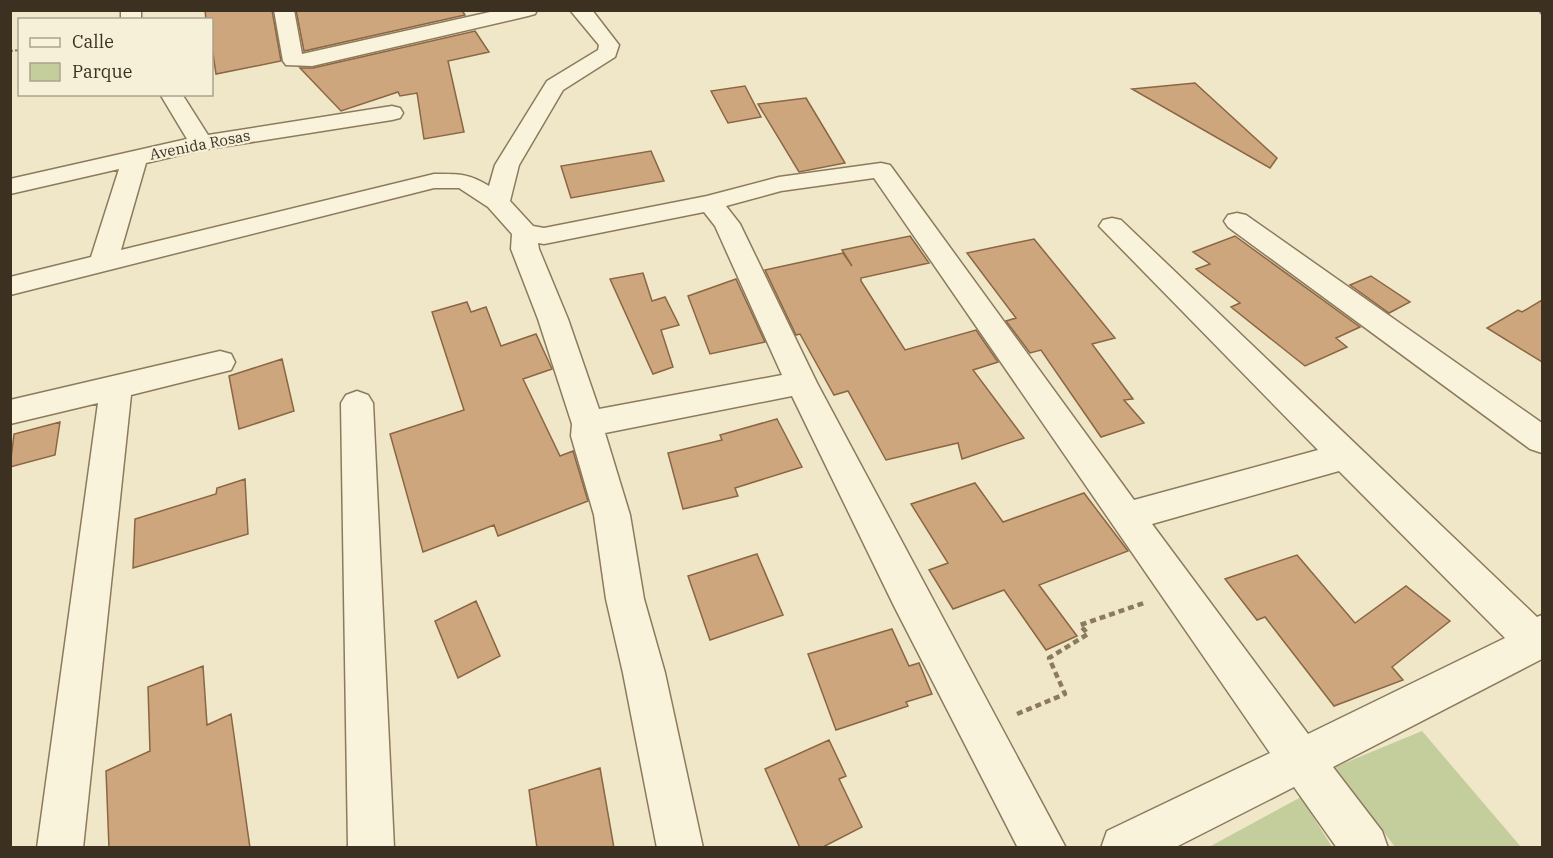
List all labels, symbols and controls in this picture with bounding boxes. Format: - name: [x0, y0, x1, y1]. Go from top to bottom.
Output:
- legend: [18, 18, 213, 96]
- text: Calle: [72, 30, 114, 53]
- text: Parque: [72, 60, 132, 83]
- street label: Avenida Rosas: [148, 125, 252, 164]

